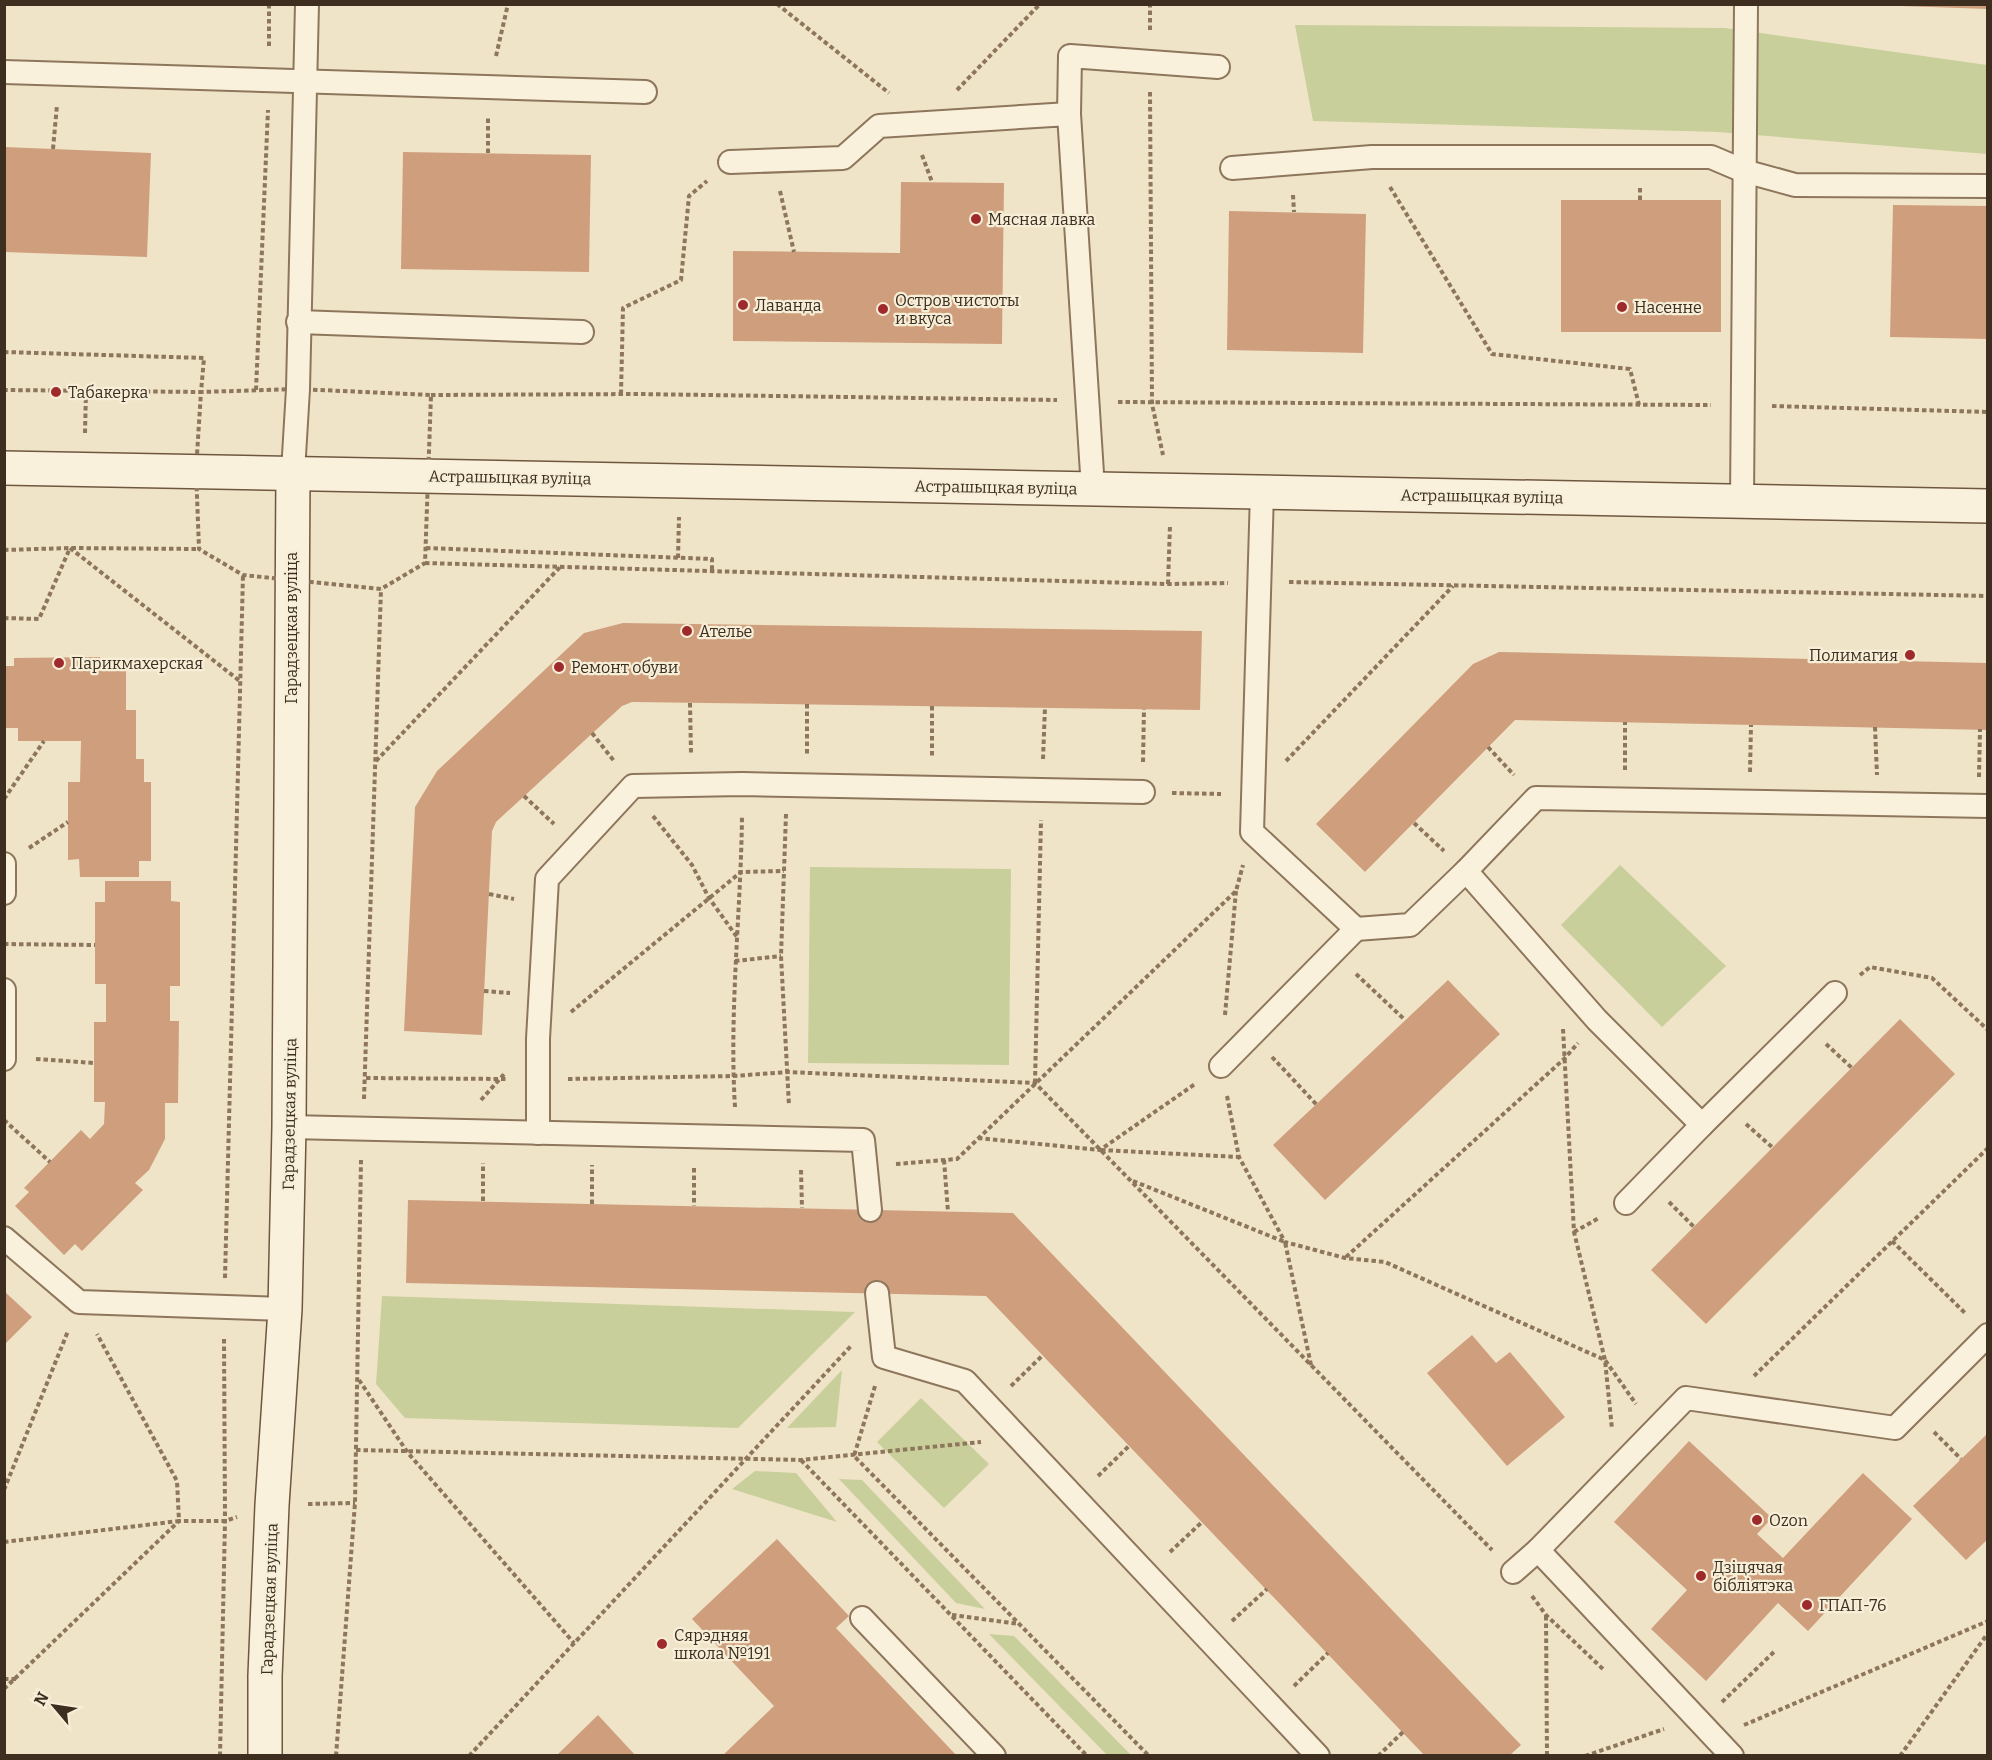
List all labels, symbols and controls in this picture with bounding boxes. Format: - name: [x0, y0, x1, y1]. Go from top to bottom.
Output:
- place label: Мясная лавка: [988, 210, 1096, 229]
- marker: Мясная лавка: [969, 212, 983, 226]
- place label: Остров чистоты и вкуса: [895, 291, 1020, 328]
- place label: Лаванда: [755, 296, 822, 315]
- marker: Лаванда: [736, 298, 750, 312]
- place label: Насенне: [1634, 298, 1702, 317]
- marker: Насенне: [1615, 300, 1629, 314]
- marker: Остров чистоты и вкуса: [876, 302, 890, 316]
- place label: Табакерка: [68, 383, 148, 402]
- marker: Табакерка: [49, 385, 63, 399]
- street label: Астрашыцкая вуліца: [428, 467, 592, 488]
- street label: Астрашыцкая вуліца: [914, 477, 1078, 498]
- street label: Астрашыцкая вуліца: [1400, 486, 1564, 507]
- street label: Гарадзецкая вуліца: [282, 552, 301, 704]
- place label: Ателье: [699, 622, 752, 641]
- marker: Ателье: [680, 624, 694, 638]
- place label: Полимагия: [1809, 646, 1898, 665]
- marker: Полимагия: [1903, 648, 1917, 662]
- place label: Парикмахерская: [71, 654, 203, 673]
- marker: Парикмахерская: [52, 656, 66, 670]
- place label: Ремонт обуви: [571, 658, 678, 677]
- marker: Ремонт обуви: [552, 660, 566, 674]
- street label: Гарадзецкая вуліца: [279, 1038, 300, 1190]
- place label: Ozon: [1769, 1511, 1808, 1530]
- marker: Ozon: [1750, 1513, 1764, 1527]
- street label: Гарадзецкая вуліца: [257, 1522, 282, 1675]
- place label: Дзіцячая бібліятэка: [1713, 1558, 1794, 1595]
- marker: Дзіцячая бібліятэка: [1694, 1569, 1708, 1583]
- place label: ГПАП-76: [1819, 1596, 1886, 1615]
- marker: ГПАП-76: [1800, 1598, 1814, 1612]
- place label: Сярэдняя школа №191: [674, 1626, 770, 1663]
- marker: Сярэдняя школа №191: [655, 1637, 669, 1651]
- north arrow: [24, 1676, 84, 1736]
- text: N: [30, 1689, 53, 1709]

